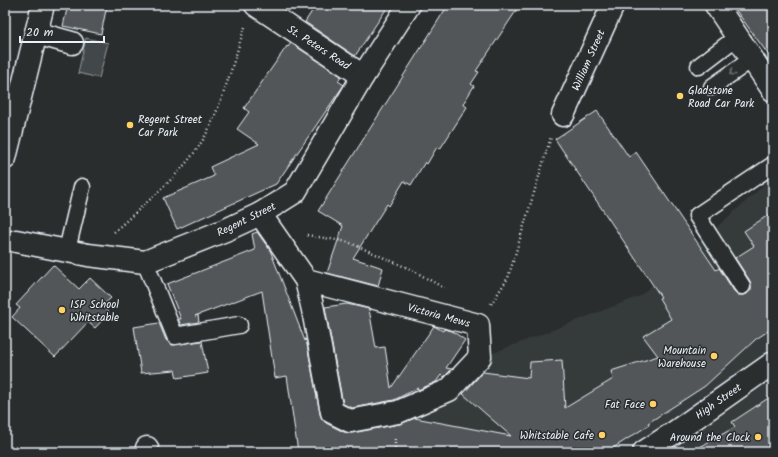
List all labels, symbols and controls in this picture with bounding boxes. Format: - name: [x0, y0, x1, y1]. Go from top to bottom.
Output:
- scale bar: [20, 18, 104, 44]
- street label: St. Peters Road: [283, 21, 354, 75]
- text: 20 m: [26, 23, 54, 42]
- street label: William Street: [567, 26, 611, 94]
- one-way arrow: [730, 68, 737, 75]
- place label: Gladstone Road Car Park: [688, 82, 755, 113]
- marker: Gladstone Road Car Park: [675, 91, 685, 101]
- place label: Regent Street Car Park: [138, 111, 203, 142]
- marker: Regent Street Car Park: [125, 120, 135, 130]
- street label: Regent Street: [214, 197, 280, 242]
- place label: ISP School Whitstable: [70, 296, 119, 327]
- street label: Victoria Mews: [405, 299, 472, 333]
- marker: ISP School Whitstable: [57, 305, 67, 315]
- place label: Mountain Warehouse: [658, 342, 706, 373]
- marker: Mountain Warehouse: [709, 351, 719, 361]
- street label: High Street: [692, 379, 746, 425]
- place label: Fat Face: [605, 396, 645, 414]
- marker: Fat Face: [648, 399, 658, 409]
- place label: Whitstable Cafe: [520, 427, 594, 445]
- place label: Around the Clock: [670, 429, 751, 447]
- marker: Whitstable Cafe: [597, 430, 607, 440]
- marker: Around the Clock: [753, 432, 763, 442]

